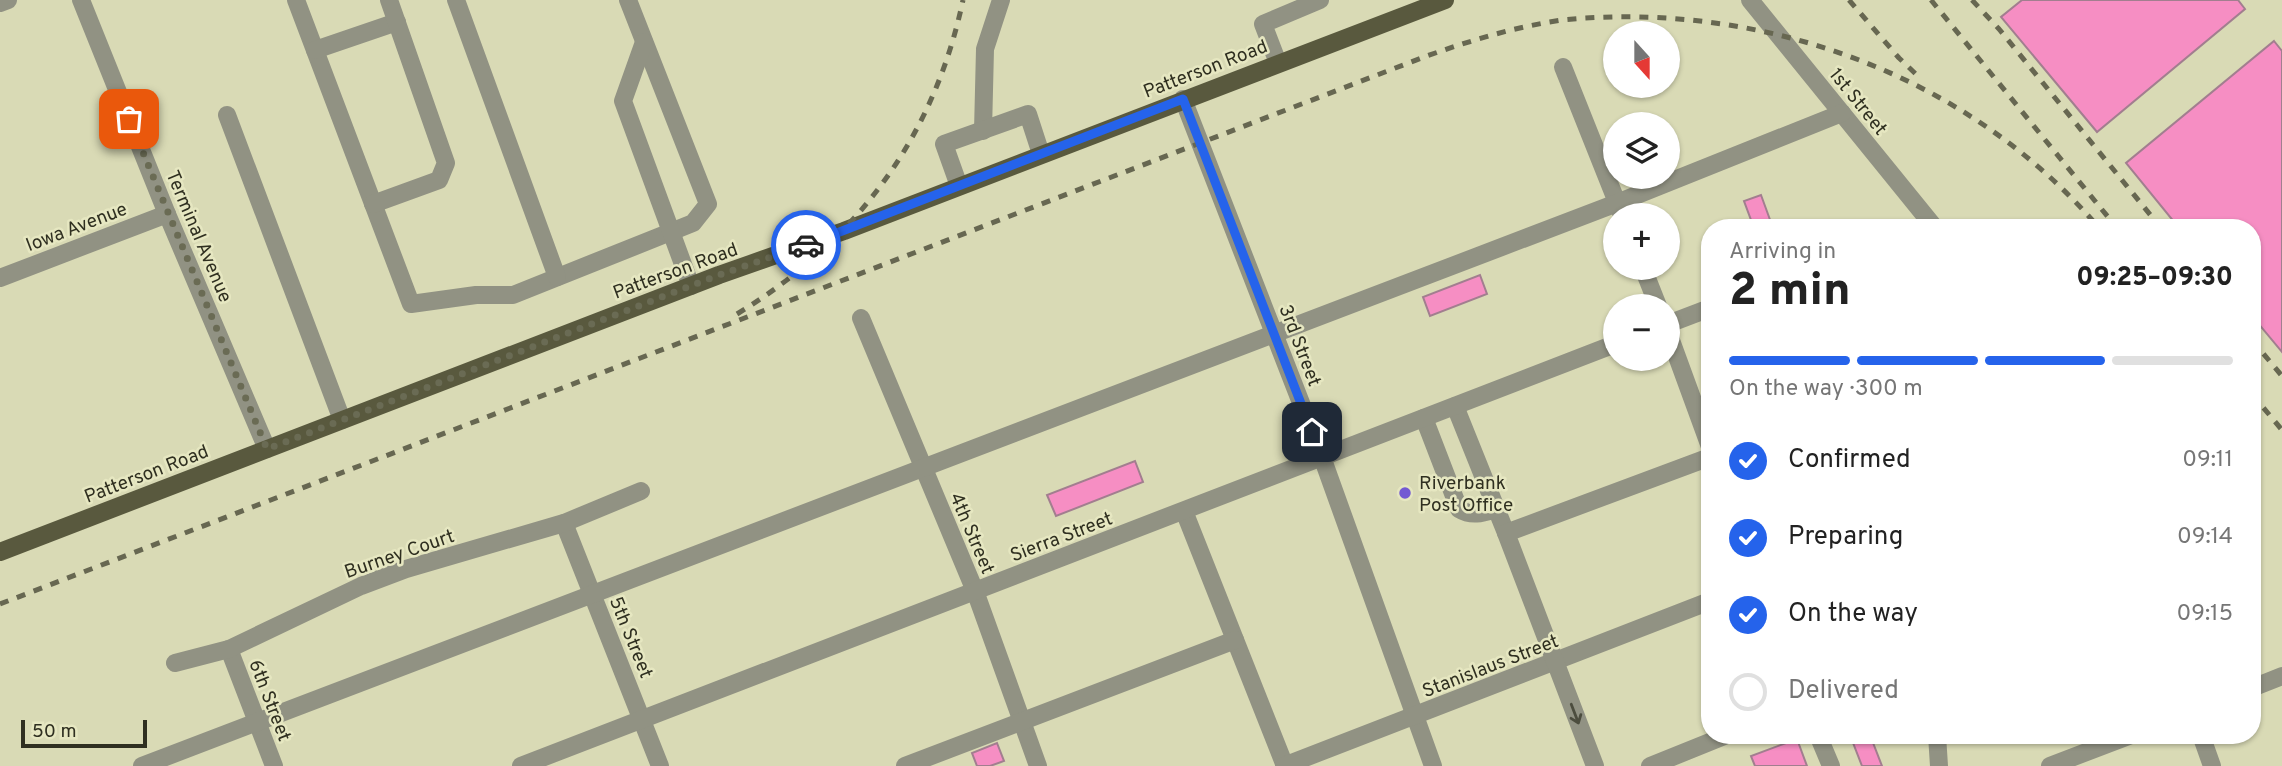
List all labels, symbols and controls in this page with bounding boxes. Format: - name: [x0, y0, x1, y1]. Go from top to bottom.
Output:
- north arrow: [1603, 21, 1680, 98]
- map controls: [1603, 21, 1680, 371]
- street label: Patterson Road: [1140, 35, 1271, 105]
- street label: 1st Street: [1823, 64, 1892, 141]
- pin: [99, 89, 159, 149]
- icon: bag: [110, 100, 148, 138]
- button: layers: [1603, 112, 1680, 189]
- street label: Terminal Avenue: [160, 167, 237, 306]
- street label: Iowa Avenue: [23, 198, 131, 258]
- button: +: [1603, 203, 1680, 280]
- courier: [771, 210, 841, 280]
- icon: car: [787, 226, 825, 264]
- street label: Patterson Road: [610, 238, 741, 306]
- text: Arriving in: [1729, 238, 1836, 267]
- text: 09:25–09:30: [2076, 262, 2233, 295]
- text: 2 min: [1729, 263, 1851, 322]
- button: −: [1603, 294, 1680, 371]
- street label: 3rd Street: [1273, 301, 1326, 390]
- text: On the way · 300 m: [1729, 375, 1923, 404]
- pin: [1282, 402, 1342, 462]
- icon: home: [1293, 413, 1331, 451]
- street label: Patterson Road: [81, 440, 212, 510]
- icon: check: [1729, 442, 1767, 480]
- text: Confirmed: [1788, 444, 1911, 477]
- text: 09:11: [2182, 446, 2233, 475]
- place label: Riverbank Post Office: [1419, 472, 1513, 518]
- marker: Riverbank Post Office: [1397, 485, 1413, 501]
- street label: 4th Street: [943, 489, 999, 578]
- street label: Sierra Street: [1007, 507, 1116, 568]
- icon: check: [1729, 519, 1767, 557]
- text: Preparing: [1788, 521, 1903, 554]
- text: 09:14: [2177, 523, 2233, 552]
- street label: Burney Court: [342, 525, 458, 585]
- street label: 5th Street: [603, 593, 657, 682]
- icon: check: [1729, 596, 1767, 634]
- text: On the way: [1788, 598, 1918, 631]
- text: 09:15: [2176, 600, 2233, 629]
- street label: Stanislaus Street: [1419, 630, 1562, 704]
- street label: 6th Street: [243, 656, 296, 745]
- text: Delivered: [1788, 675, 1899, 708]
- one-way arrow: [1570, 702, 1583, 724]
- scale bar: [21, 717, 147, 749]
- text: 50 m: [32, 720, 77, 744]

